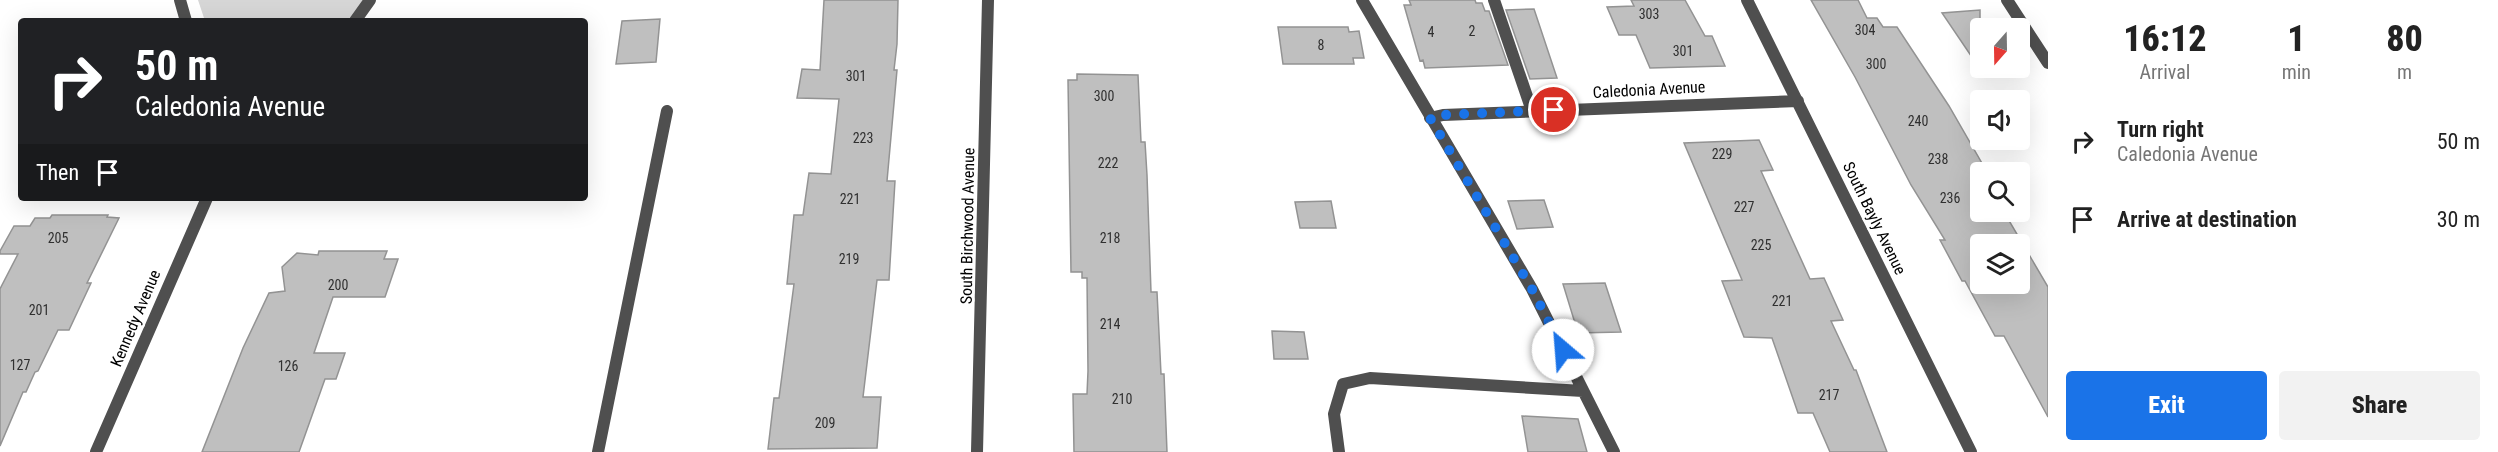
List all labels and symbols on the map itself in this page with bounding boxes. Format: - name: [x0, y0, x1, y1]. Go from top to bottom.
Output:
- house number: 303: [1639, 6, 1659, 22]
- north arrow: [1970, 18, 2030, 78]
- house number: 304: [1855, 22, 1875, 38]
- house number: 2: [1469, 23, 1476, 39]
- house number: 4: [1428, 24, 1435, 40]
- house number: 8: [1318, 37, 1325, 53]
- house number: 301: [1673, 43, 1693, 59]
- house number: 300: [1866, 56, 1886, 72]
- house number: 301: [846, 68, 866, 84]
- street label: Caledonia Avenue: [1592, 77, 1706, 102]
- pin: [1528, 84, 1579, 135]
- house number: 300: [1094, 88, 1114, 104]
- house number: 240: [1908, 113, 1928, 129]
- house number: 223: [853, 130, 873, 146]
- house number: 229: [1712, 146, 1732, 162]
- street label: South Birchwood Avenue: [957, 148, 978, 304]
- house number: 238: [1928, 151, 1948, 167]
- house number: 222: [1098, 155, 1118, 171]
- street label: South Bayly Avenue: [1839, 159, 1910, 278]
- house number: 236: [1940, 190, 1960, 206]
- house number: 221: [840, 191, 860, 207]
- house number: 227: [1734, 199, 1754, 215]
- house number: 205: [48, 230, 68, 246]
- house number: 218: [1100, 230, 1120, 246]
- house number: 225: [1751, 237, 1771, 253]
- house number: 219: [839, 251, 859, 267]
- street label: Kennedy Avenue: [107, 267, 164, 369]
- house number: 200: [328, 277, 348, 293]
- house number: 221: [1772, 293, 1792, 309]
- house number: 201: [29, 302, 49, 318]
- house number: 214: [1100, 316, 1120, 332]
- position arrow: [1531, 318, 1595, 382]
- house number: 127: [10, 357, 30, 373]
- house number: 126: [278, 358, 298, 374]
- house number: 217: [1819, 387, 1839, 403]
- house number: 210: [1112, 391, 1132, 407]
- house number: 209: [815, 415, 835, 431]

